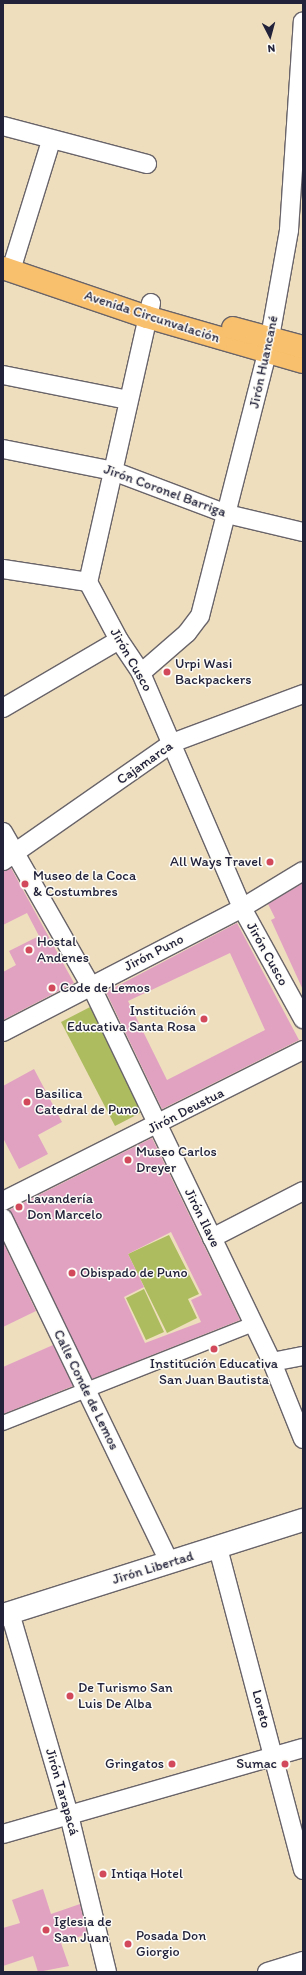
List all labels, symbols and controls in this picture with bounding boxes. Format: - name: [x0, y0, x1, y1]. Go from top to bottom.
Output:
- north arrow: [250, 16, 290, 56]
- text: N: [267, 42, 276, 55]
- street label: Avenida Circunvalación: [82, 287, 222, 347]
- street label: Jirón Huancané: [246, 314, 282, 410]
- street label: Jirón Coronel Barriga: [101, 461, 229, 521]
- street label: Jirón Cusco: [106, 625, 156, 695]
- place label: Urpi Wasi Backpackers: [175, 656, 252, 688]
- marker: Urpi Wasi Backpackers: [162, 667, 172, 677]
- street label: Cajamarca: [114, 738, 176, 788]
- place label: All Ways Travel: [171, 854, 262, 870]
- marker: All Ways Travel: [265, 857, 275, 867]
- place label: Museo de la Coca & Costumbres: [33, 868, 136, 900]
- marker: Museo de la Coca & Costumbres: [20, 879, 30, 889]
- street label: Jirón Cusco: [243, 919, 291, 989]
- street label: Jirón Puno: [121, 931, 187, 975]
- place label: Hostal Andenes: [37, 934, 89, 966]
- marker: Hostal Andenes: [24, 945, 34, 955]
- place label: Code de Lemos: [60, 980, 150, 996]
- marker: Code de Lemos: [47, 983, 57, 993]
- place label: Institución Educativa Santa Rosa: [67, 1003, 196, 1036]
- marker: Institución Educativa Santa Rosa: [199, 1014, 209, 1024]
- street label: Jirón Deustua: [145, 1084, 227, 1138]
- place label: Basilica Catedral de Puno: [35, 1086, 139, 1118]
- marker: Basilica Catedral de Puno: [22, 1097, 32, 1107]
- place label: Museo Carlos Dreyer: [136, 1144, 217, 1176]
- marker: Museo Carlos Dreyer: [123, 1155, 133, 1165]
- street label: Jirón Ilave: [181, 1186, 223, 1250]
- place label: Lavandería Don Marcelo: [27, 1191, 102, 1224]
- marker: Lavandería Don Marcelo: [14, 1202, 24, 1212]
- place label: Obispado de Puno: [80, 1265, 188, 1281]
- marker: Obispado de Puno: [67, 1268, 77, 1278]
- street label: Calle Conde de Lemos: [50, 1327, 122, 1453]
- marker: Institución Educativa San Juan Bautista: [209, 1344, 219, 1354]
- place label: Institución Educativa San Juan Bautista: [150, 1356, 278, 1388]
- street label: Jirón Libertad: [110, 1548, 196, 1588]
- place label: De Turismo San Luis De Alba: [78, 1680, 172, 1712]
- street label: Loreto: [248, 1688, 274, 1730]
- marker: De Turismo San Luis De Alba: [65, 1691, 75, 1701]
- street label: Jirón Tarapacá: [42, 1747, 82, 1837]
- place label: Gringatos: [105, 1756, 164, 1772]
- place label: Sumac: [236, 1756, 277, 1772]
- marker: Gringatos: [167, 1759, 177, 1769]
- marker: Sumac: [280, 1759, 290, 1769]
- place label: Intiqa Hotel: [111, 1866, 183, 1882]
- marker: Intiqa Hotel: [98, 1869, 108, 1879]
- place label: Iglesia de San Juan: [54, 1914, 112, 1946]
- marker: Iglesia de San Juan: [41, 1925, 51, 1935]
- place label: Posada Don Giorgio: [136, 1928, 206, 1960]
- marker: Posada Don Giorgio: [123, 1939, 133, 1949]

